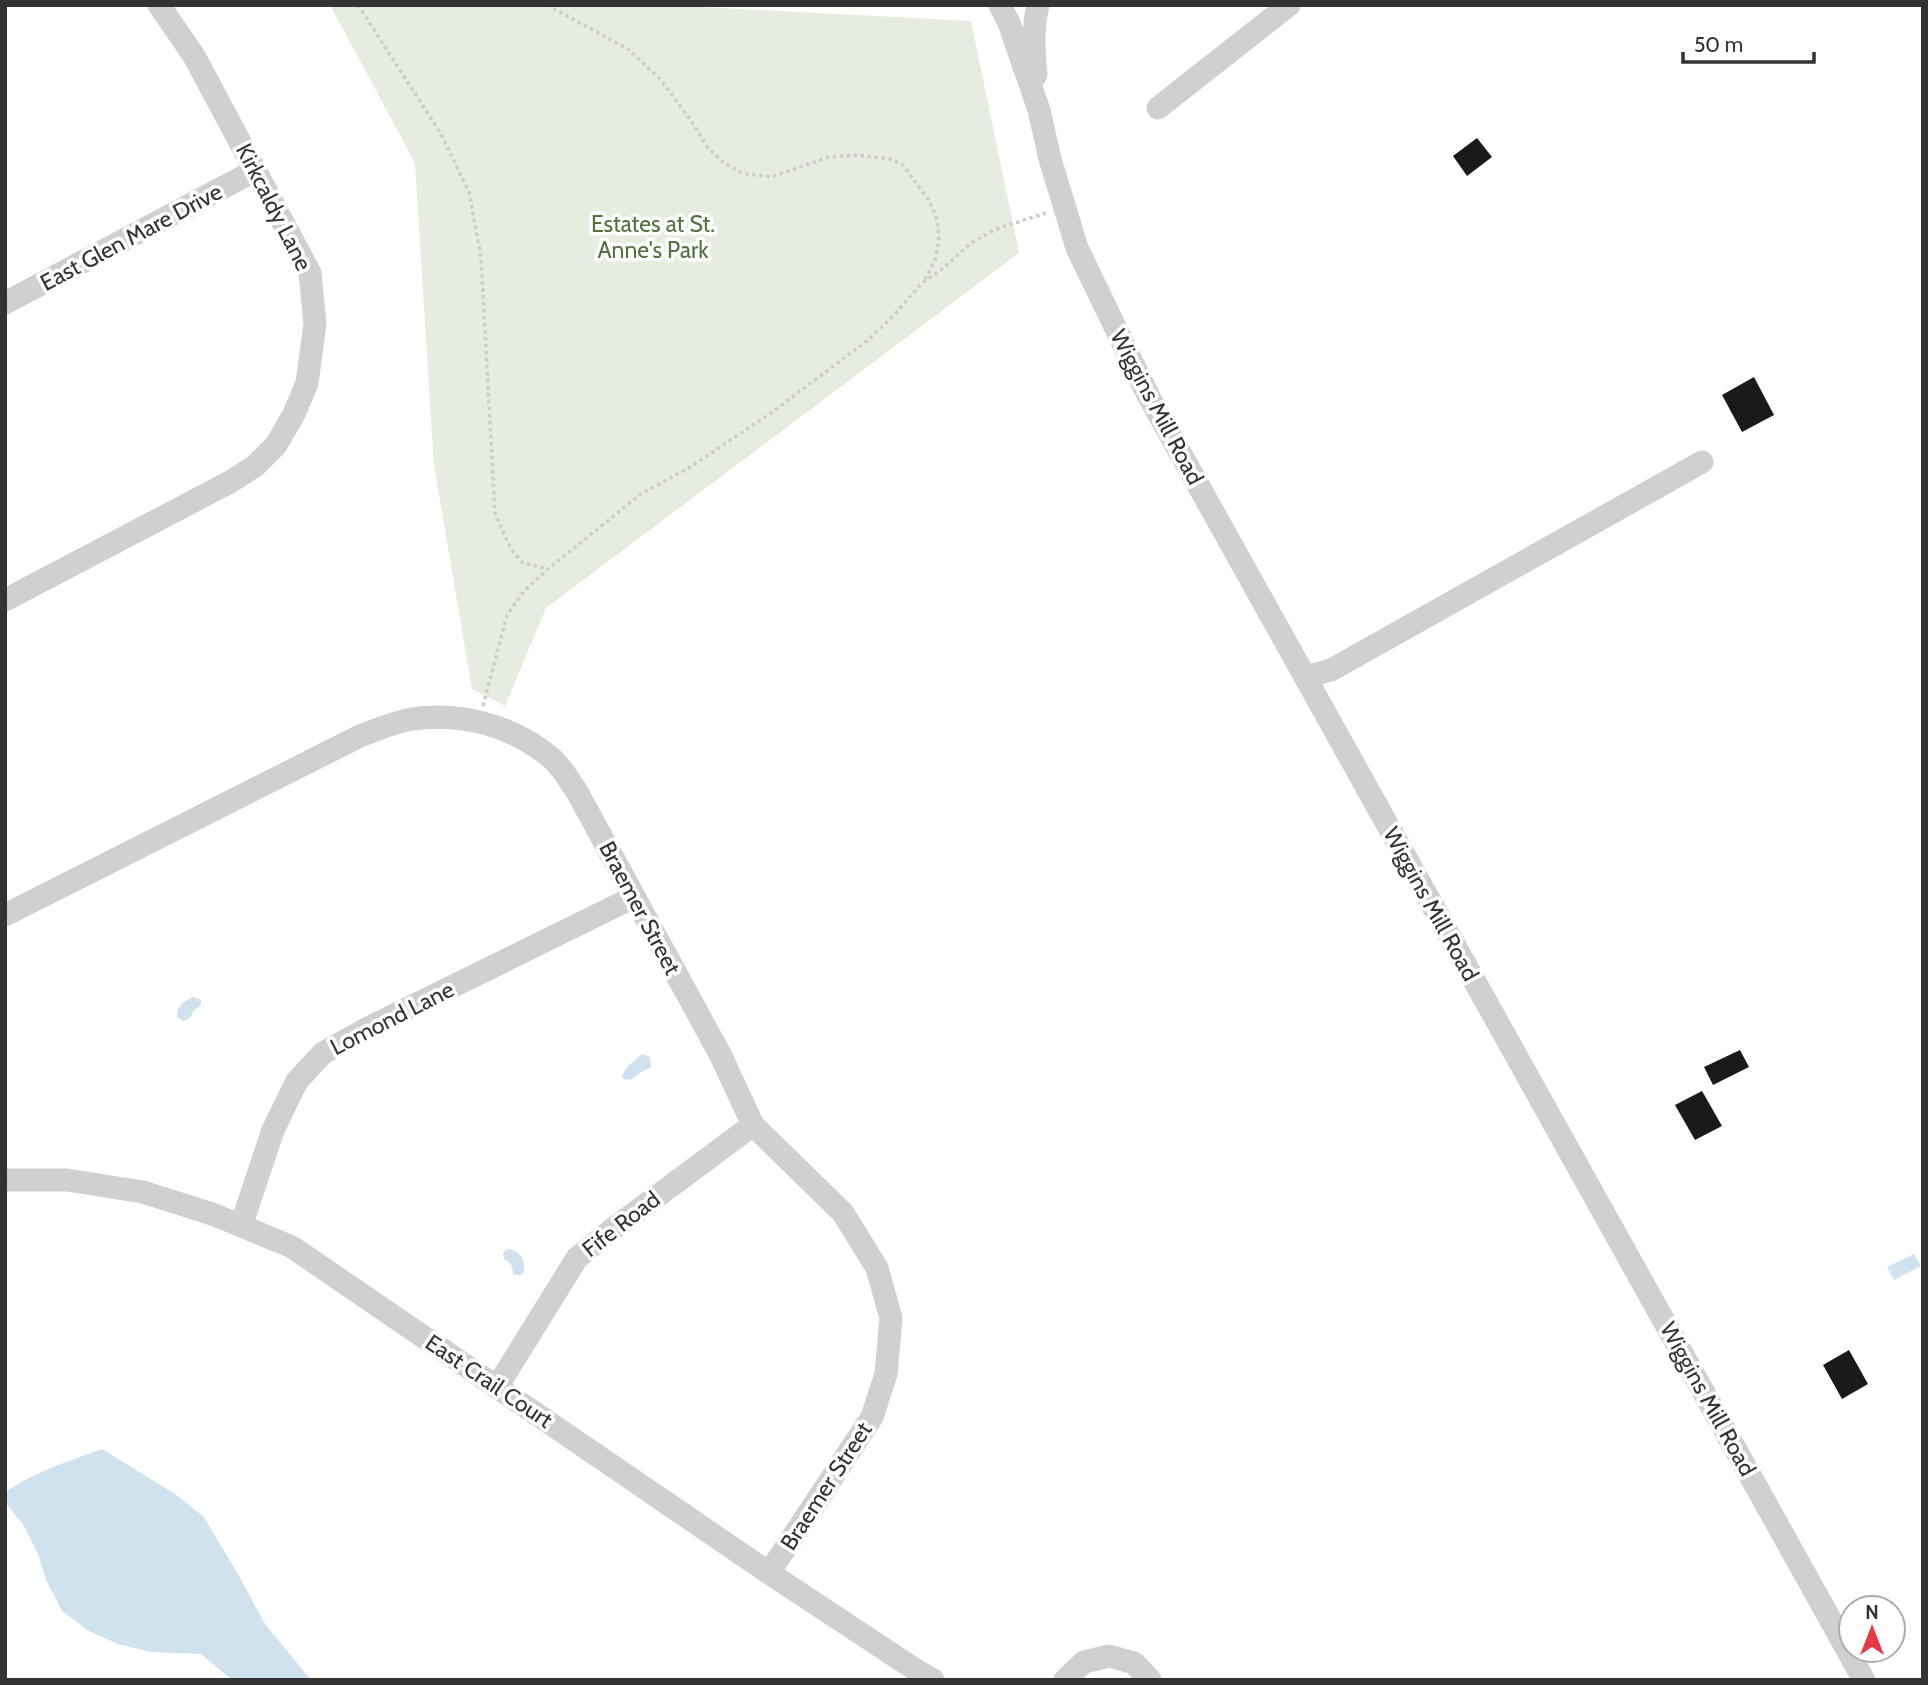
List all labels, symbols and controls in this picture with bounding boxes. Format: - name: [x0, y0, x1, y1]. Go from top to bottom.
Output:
- scale bar: [1683, 21, 1814, 65]
- text: 50 m: [1694, 32, 1743, 57]
- street label: Kirkcaldy Lane: [230, 139, 318, 276]
- street label: East Glen Mare Drive: [35, 177, 227, 297]
- park label: Estates at St. Anne's Park: [591, 210, 715, 264]
- street label: Wiggins Mill Road: [1104, 325, 1210, 489]
- street label: Wiggins Mill Road: [1377, 822, 1485, 986]
- street label: Braemer Street: [593, 837, 687, 980]
- street label: Lomond Lane: [326, 975, 459, 1061]
- street label: Fife Road: [577, 1185, 665, 1263]
- street label: Wiggins Mill Road: [1654, 1317, 1762, 1481]
- street label: East Crail Court: [420, 1328, 558, 1434]
- street label: Braemer Street: [774, 1417, 878, 1555]
- north arrow: [1837, 1594, 1907, 1664]
- text: N: [1865, 1601, 1879, 1624]

